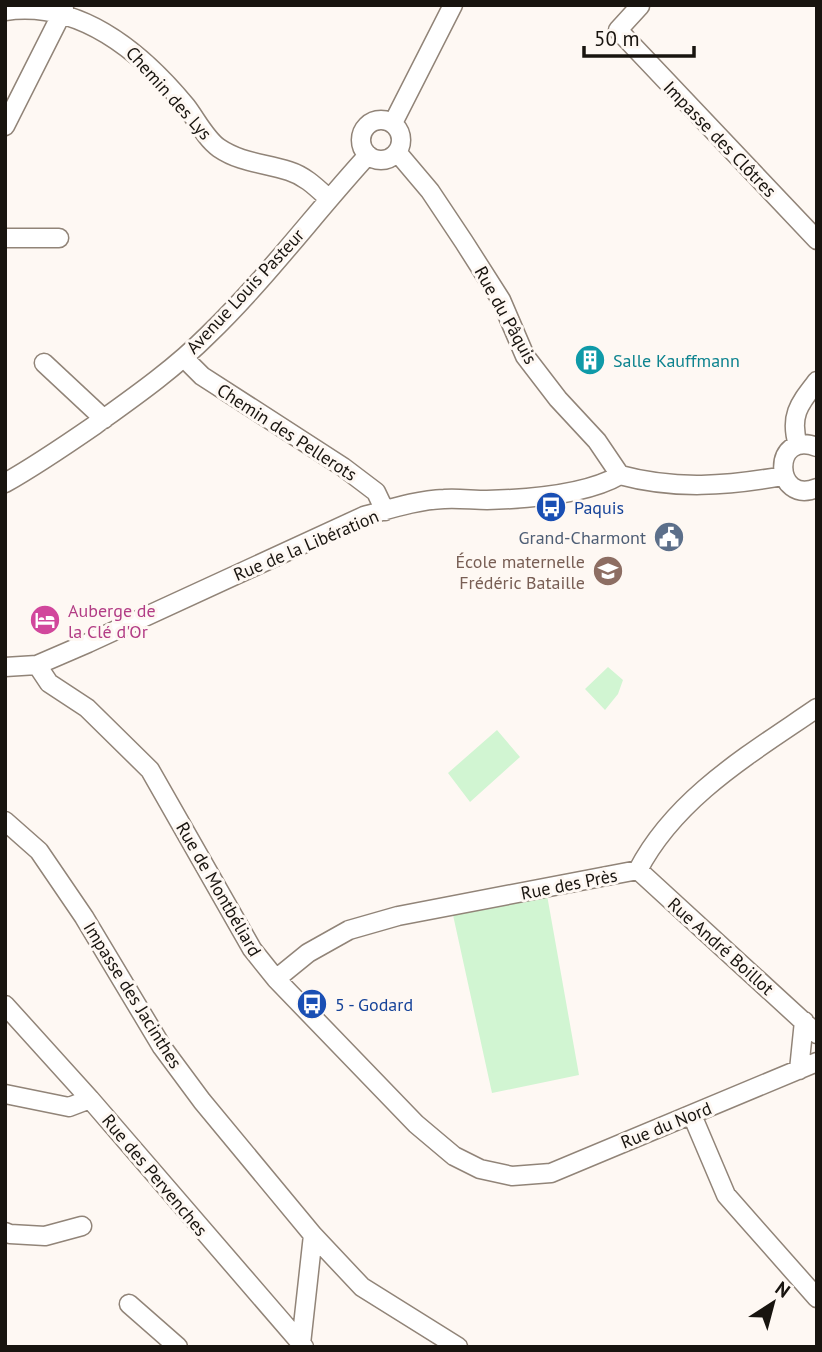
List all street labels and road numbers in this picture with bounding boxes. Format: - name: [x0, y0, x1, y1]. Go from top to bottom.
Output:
- street label: Chemin des Lys: [121, 41, 217, 145]
- street label: Impasse des Clôtres: [659, 76, 781, 202]
- street label: Avenue Louis Pasteur: [181, 224, 309, 358]
- street label: Rue du Pâquis: [470, 262, 542, 368]
- street label: Chemin des Pellerots: [213, 378, 361, 486]
- street label: Rue de la Libération: [230, 504, 382, 586]
- street label: Rue de Montbéliard: [171, 818, 267, 960]
- street label: Rue des Près: [519, 863, 619, 905]
- street label: Rue André Boillot: [663, 892, 779, 1000]
- street label: Impasse des Jacinthes: [79, 917, 187, 1073]
- street label: Rue du Nord: [617, 1096, 715, 1154]
- street label: Rue des Pervenches: [97, 1109, 213, 1241]

